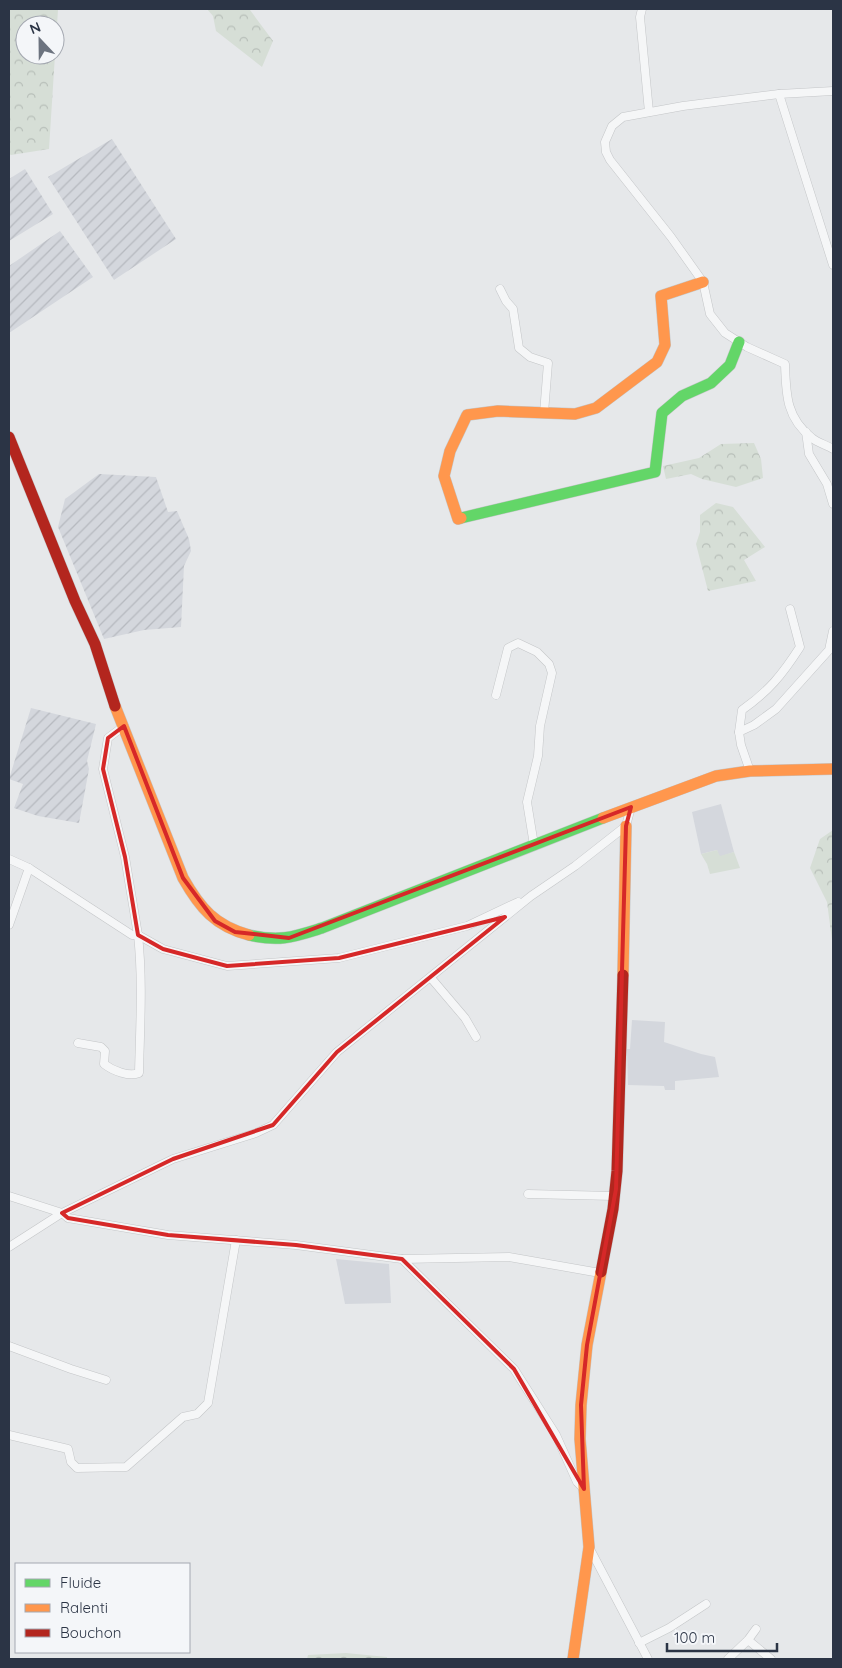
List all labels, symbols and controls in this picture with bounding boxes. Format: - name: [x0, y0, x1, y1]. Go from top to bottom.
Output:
- north arrow: [15, 15, 65, 65]
- text: N: [27, 18, 43, 38]
- legend: [15, 1563, 190, 1653]
- text: Fluide: [60, 1573, 101, 1592]
- text: Ralenti: [60, 1598, 108, 1617]
- scale bar: [667, 1620, 777, 1652]
- text: Bouchon: [60, 1623, 121, 1642]
- text: 100 m: [674, 1628, 715, 1647]

